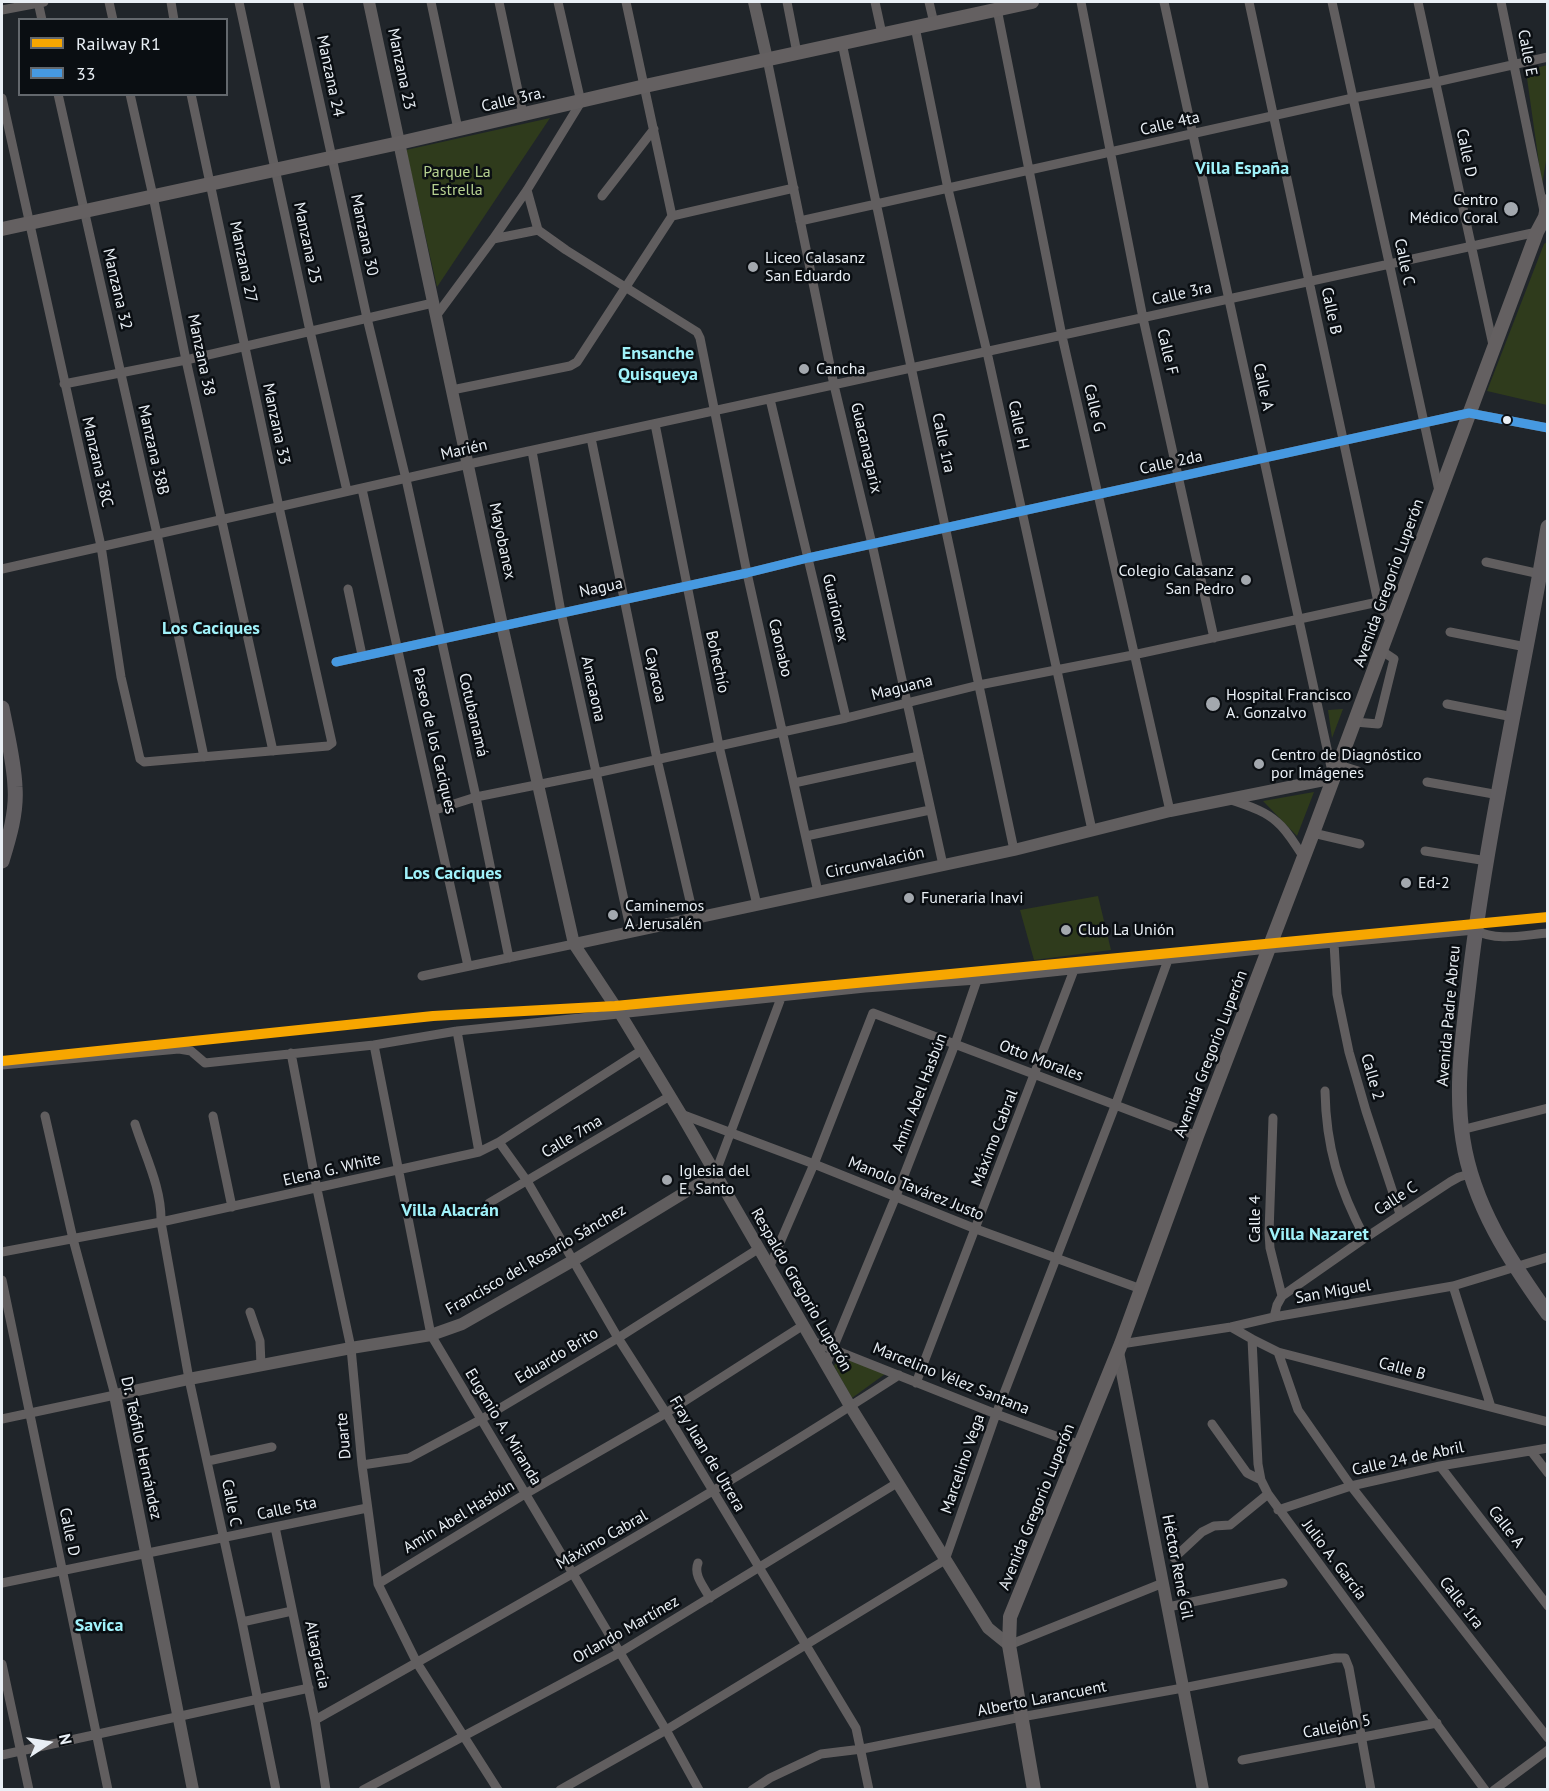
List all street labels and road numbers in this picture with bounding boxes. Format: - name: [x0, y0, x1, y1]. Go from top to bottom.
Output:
- street label: Manzana 23: [383, 26, 419, 112]
- street label: Calle E: [1513, 28, 1541, 78]
- street label: Manzana 24: [312, 33, 348, 119]
- street label: Calle 3ra.: [480, 83, 546, 117]
- street label: Calle 4ta: [1138, 108, 1202, 140]
- street label: Calle D: [1452, 127, 1480, 179]
- street label: Manzana 30: [346, 192, 382, 278]
- street label: Manzana 25: [289, 200, 325, 286]
- street label: Manzana 27: [225, 219, 261, 305]
- street label: Calle C: [1390, 237, 1418, 287]
- street label: Manzana 32: [98, 246, 136, 332]
- street label: Calle 3ra: [1150, 278, 1214, 310]
- street label: Calle B: [1317, 286, 1345, 336]
- street label: Manzana 38: [183, 312, 219, 398]
- street label: Calle F: [1152, 327, 1182, 377]
- street label: Calle A: [1249, 362, 1277, 412]
- street label: Manzana 33: [258, 381, 294, 467]
- street label: Calle G: [1079, 382, 1109, 434]
- street label: Calle H: [1003, 399, 1033, 451]
- street label: Guacanagarix: [846, 401, 886, 495]
- street label: Manzana 38B: [133, 403, 173, 497]
- street label: Calle 1ra: [927, 411, 959, 475]
- street label: Manzana 38C: [77, 415, 117, 509]
- street label: Marién: [439, 435, 489, 465]
- street label: Calle 2da: [1138, 447, 1204, 479]
- street label: Avenida Gregorio Luperón: [1350, 496, 1428, 670]
- street label: Mayobanex: [485, 501, 519, 581]
- street label: Guarionex: [818, 572, 852, 644]
- street label: Nagua: [578, 574, 624, 602]
- street label: Caonabo: [764, 617, 796, 679]
- street label: Bohechío: [701, 629, 733, 695]
- street label: Cayacoa: [640, 646, 670, 704]
- street label: Anacaona: [577, 654, 609, 724]
- street label: Paseo de los Caciques: [408, 666, 460, 816]
- street label: Cotubanamá: [454, 671, 492, 759]
- street label: Maguana: [869, 671, 935, 705]
- street label: Circunvalación: [824, 843, 926, 883]
- street label: Avenida Padre Abreu: [1433, 945, 1465, 1087]
- street label: Avenida Gregorio Luperón: [1170, 968, 1252, 1140]
- street label: Amín Abel Hasbún: [888, 1031, 952, 1155]
- street label: Otto Morales: [996, 1036, 1086, 1086]
- street label: Calle 2: [1356, 1052, 1388, 1102]
- street label: Máximo Cabral: [968, 1087, 1022, 1189]
- street label: Calle 7ma: [538, 1111, 606, 1163]
- street label: Elena G. White: [281, 1149, 383, 1191]
- street label: Manolo Tavárez Justo: [845, 1153, 987, 1225]
- street label: Calle C: [1371, 1178, 1421, 1220]
- street label: Calle 4: [1245, 1195, 1265, 1243]
- street label: Francisco del Rosario Sánchez: [442, 1200, 630, 1320]
- street label: Respaldo Gregorio Luperón: [746, 1205, 856, 1375]
- street label: San Miguel: [1294, 1276, 1372, 1308]
- street label: Eduardo Brito: [512, 1324, 602, 1388]
- street label: Marcelino Vélez Santana: [870, 1339, 1032, 1419]
- street label: Calle B: [1376, 1354, 1428, 1384]
- street label: Eugenio A. Miranda: [461, 1365, 545, 1489]
- street label: Dr. Teófilo Hernández: [116, 1375, 166, 1521]
- street label: Fray Juan de Utrera: [665, 1393, 749, 1515]
- street label: Duarte: [332, 1412, 356, 1460]
- street label: Marcelino Vega: [937, 1412, 989, 1516]
- street label: Avenida Gregorio Luperón: [995, 1421, 1079, 1593]
- street label: Calle 24 de Abril: [1350, 1438, 1466, 1480]
- street label: Amín Abel Hasbún: [400, 1476, 518, 1558]
- street label: Calle C: [217, 1478, 245, 1528]
- street label: Calle 5ta: [255, 1493, 319, 1525]
- street label: Calle A: [1484, 1502, 1528, 1552]
- street label: Calle D: [55, 1506, 83, 1558]
- street label: Máximo Cabral: [553, 1506, 651, 1574]
- street label: Héctor René Gil: [1157, 1513, 1197, 1621]
- street label: Julio A. García: [1298, 1516, 1370, 1604]
- street label: Calle 1ra: [1435, 1573, 1487, 1633]
- street label: Orlando Martínez: [570, 1592, 682, 1668]
- street label: Altagracia: [300, 1619, 334, 1691]
- street label: Alberto Larancuent: [976, 1677, 1108, 1721]
- street label: Callejón 5: [1301, 1711, 1373, 1743]

